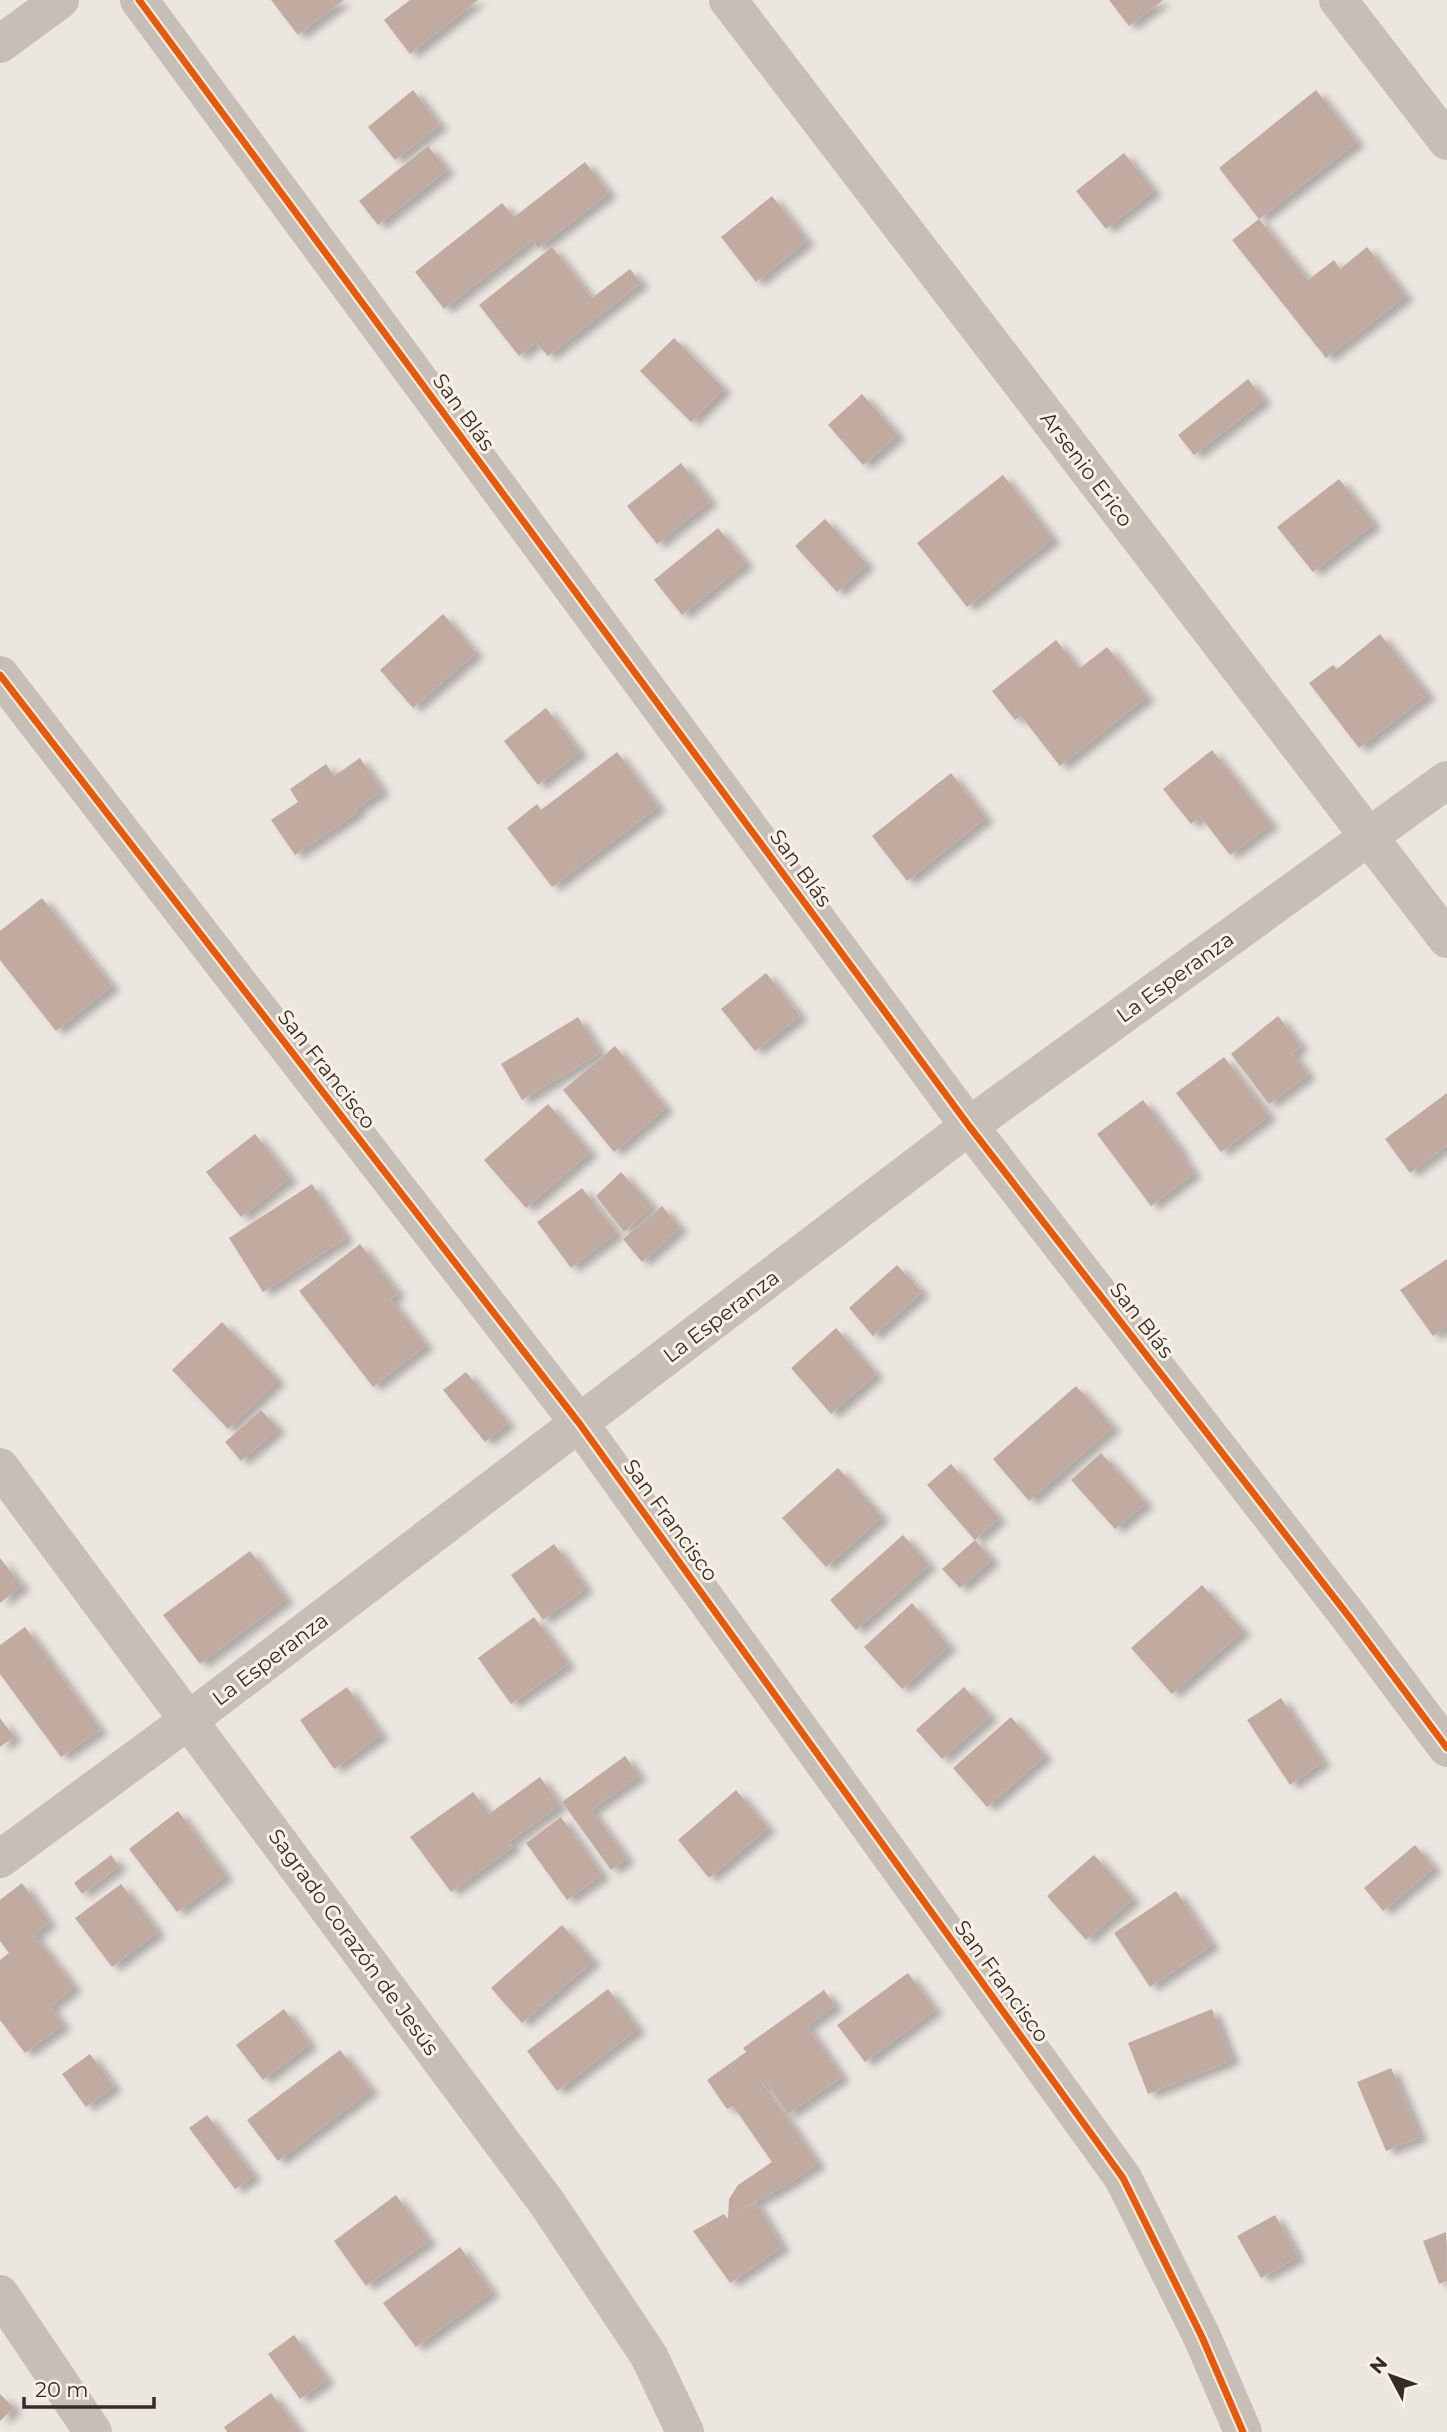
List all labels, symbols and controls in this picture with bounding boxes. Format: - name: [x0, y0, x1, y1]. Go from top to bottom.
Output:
- street label: San Blás: [428, 369, 500, 455]
- street label: Arsenio Erico: [1036, 407, 1138, 531]
- street label: San Blás: [765, 825, 837, 911]
- street label: La Esperanza: [1112, 926, 1238, 1028]
- street label: San Francisco: [273, 1004, 381, 1134]
- street label: La Esperanza: [658, 1264, 784, 1368]
- street label: San Blás: [1105, 1277, 1179, 1363]
- street label: San Francisco: [618, 1454, 724, 1586]
- street label: La Esperanza: [207, 1607, 333, 1711]
- street label: Sagrado Corazón de Jesús: [263, 1824, 445, 2060]
- street label: San Francisco: [949, 1915, 1055, 2047]
- north arrow: [1356, 2341, 1426, 2411]
- text: N: [1365, 2352, 1392, 2379]
- scale bar: [24, 2366, 154, 2410]
- text: 20 m: [35, 2377, 89, 2402]

